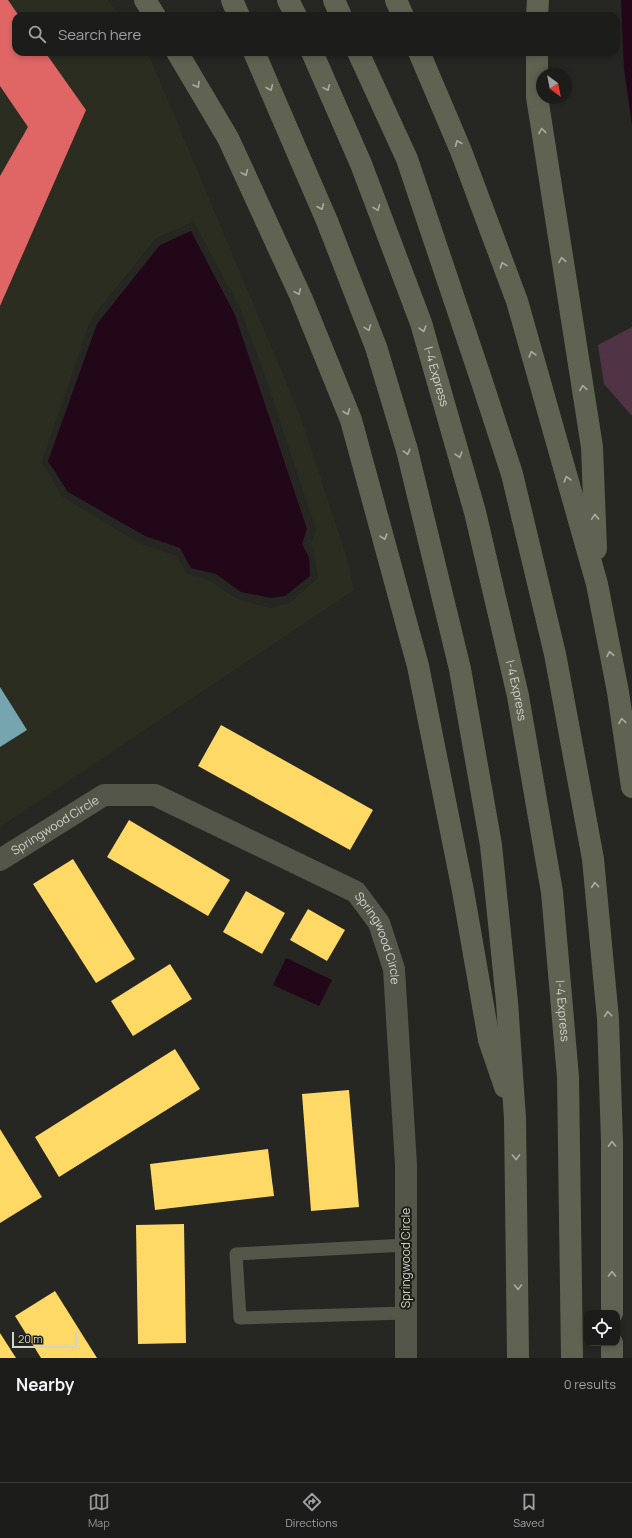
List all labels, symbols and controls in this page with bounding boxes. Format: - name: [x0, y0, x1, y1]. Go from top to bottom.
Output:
- search box: [12, 12, 620, 56]
- icon: search: [26, 23, 48, 45]
- text: Search here: [58, 24, 141, 45]
- north arrow: [536, 68, 572, 104]
- one-way arrow: [192, 81, 199, 88]
- one-way arrow: [265, 83, 273, 91]
- one-way arrow: [323, 84, 331, 91]
- one-way arrow: [538, 128, 547, 134]
- one-way arrow: [455, 140, 463, 147]
- one-way arrow: [240, 170, 248, 177]
- one-way arrow: [316, 203, 324, 211]
- one-way arrow: [373, 204, 381, 211]
- one-way arrow: [558, 257, 567, 263]
- one-way arrow: [500, 261, 508, 268]
- one-way arrow: [293, 287, 301, 295]
- one-way arrow: [364, 325, 372, 332]
- one-way arrow: [418, 326, 427, 333]
- street label: I-4 Express: [420, 345, 453, 408]
- one-way arrow: [528, 351, 537, 358]
- one-way arrow: [579, 385, 587, 391]
- one-way arrow: [343, 408, 351, 415]
- one-way arrow: [403, 449, 411, 456]
- one-way arrow: [454, 451, 462, 458]
- one-way arrow: [563, 476, 572, 483]
- one-way arrow: [590, 514, 599, 520]
- one-way arrow: [379, 534, 387, 540]
- one-way arrow: [607, 651, 615, 657]
- street label: I-4 Express: [502, 658, 531, 722]
- one-way arrow: [618, 718, 627, 724]
- street label: Springwood Circle: [8, 791, 102, 859]
- one-way arrow: [591, 882, 600, 888]
- street label: Springwood Circle: [351, 888, 404, 985]
- street label: I-4 Express: [552, 979, 574, 1042]
- one-way arrow: [603, 1011, 612, 1017]
- one-way arrow: [608, 1141, 616, 1147]
- one-way arrow: [512, 1154, 520, 1160]
- street label: Springwood Circle: [397, 1208, 414, 1308]
- one-way arrow: [608, 1271, 616, 1277]
- one-way arrow: [513, 1284, 522, 1290]
- map controls: [584, 1310, 620, 1346]
- button: locate: [584, 1310, 620, 1346]
- scale bar: [12, 1330, 77, 1349]
- text: 20 m: [18, 1331, 43, 1346]
- text: Nearby: [16, 1373, 74, 1396]
- text: 0 results: [564, 1375, 616, 1393]
- tab: Map: [88, 1491, 110, 1530]
- tab: Directions: [285, 1491, 338, 1530]
- tab: Saved: [513, 1491, 544, 1530]

